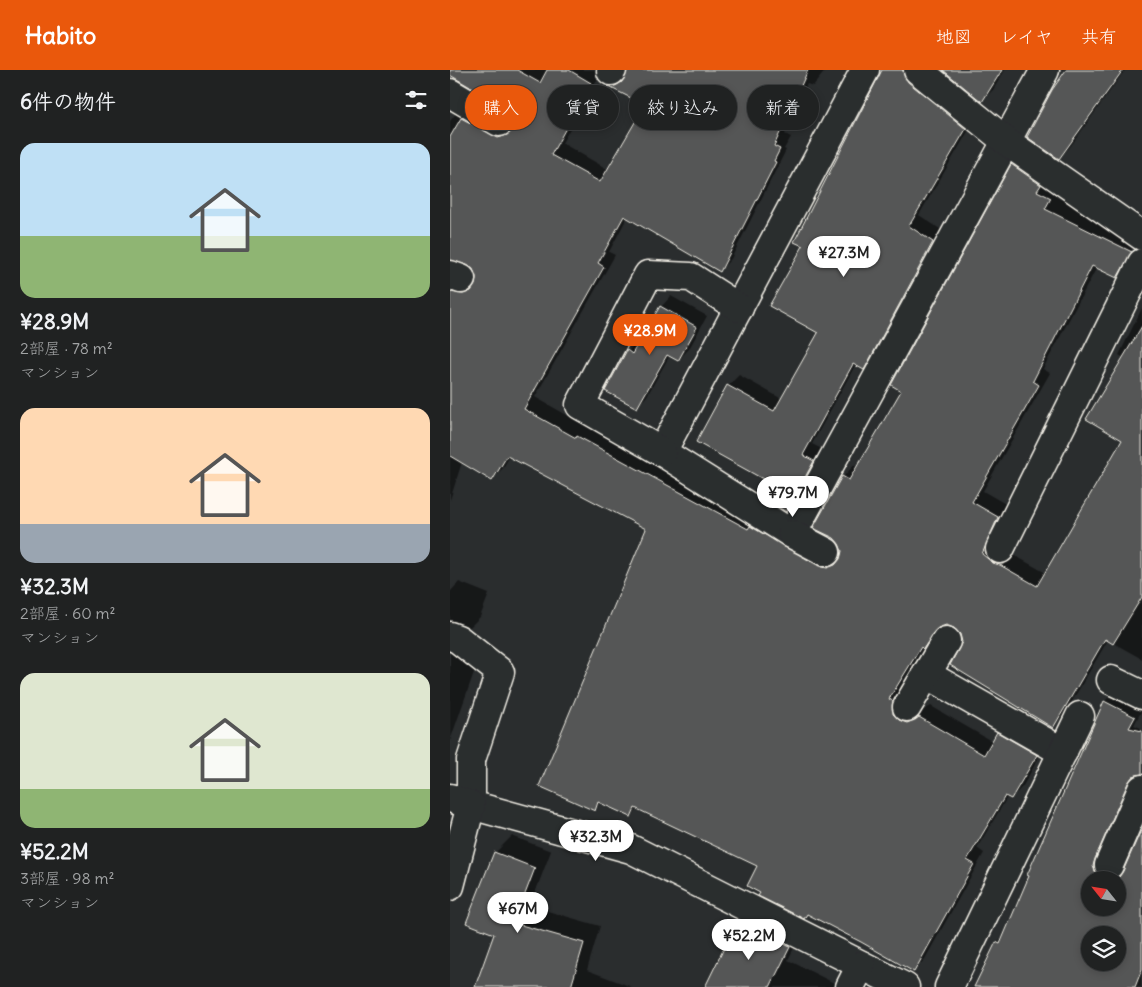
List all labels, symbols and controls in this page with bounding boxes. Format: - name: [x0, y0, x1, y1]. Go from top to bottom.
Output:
- text: Habito: [25, 20, 96, 50]
- text: 地図: [936, 25, 972, 48]
- text: レイヤ: [1000, 25, 1053, 48]
- text: 共有: [1081, 25, 1117, 48]
- chip: 購入: [465, 85, 537, 130]
- chip: 賃貸: [547, 85, 619, 130]
- chip: 絞り込み: [629, 85, 737, 130]
- chip: 新着: [747, 85, 819, 130]
- icon: filters: [402, 86, 430, 114]
- text: 6件の物件: [20, 88, 116, 115]
- icon: home: [180, 175, 270, 265]
- pin: ¥27.3M: [803, 236, 885, 278]
- text: ¥27.3M: [818, 242, 870, 262]
- text: ¥28.9M: [20, 308, 89, 335]
- pin: ¥28.9M: [609, 314, 691, 356]
- text: ¥28.9M: [624, 320, 676, 340]
- text: 2部屋 · 78 m²: [20, 338, 113, 358]
- text: マンション: [20, 362, 99, 382]
- icon: home: [180, 440, 270, 530]
- pin: ¥79.7M: [752, 476, 834, 518]
- text: ¥79.7M: [768, 482, 818, 502]
- text: ¥32.3M: [20, 573, 89, 600]
- text: 2部屋 · 60 m²: [20, 603, 116, 623]
- text: マンション: [20, 627, 99, 647]
- icon: home: [180, 705, 270, 795]
- pin: ¥32.3M: [555, 820, 637, 862]
- text: ¥32.3M: [570, 826, 622, 846]
- text: ¥52.2M: [20, 838, 89, 865]
- text: 3部屋 · 98 m²: [20, 868, 115, 888]
- north arrow: [1081, 871, 1126, 916]
- map controls: [1081, 871, 1126, 971]
- text: マンション: [20, 892, 99, 912]
- pin: ¥67M: [488, 892, 548, 934]
- text: ¥67M: [498, 898, 538, 918]
- pin: ¥52.2M: [708, 918, 790, 961]
- text: ¥52.2M: [723, 925, 775, 945]
- button: layers: [1081, 926, 1126, 971]

